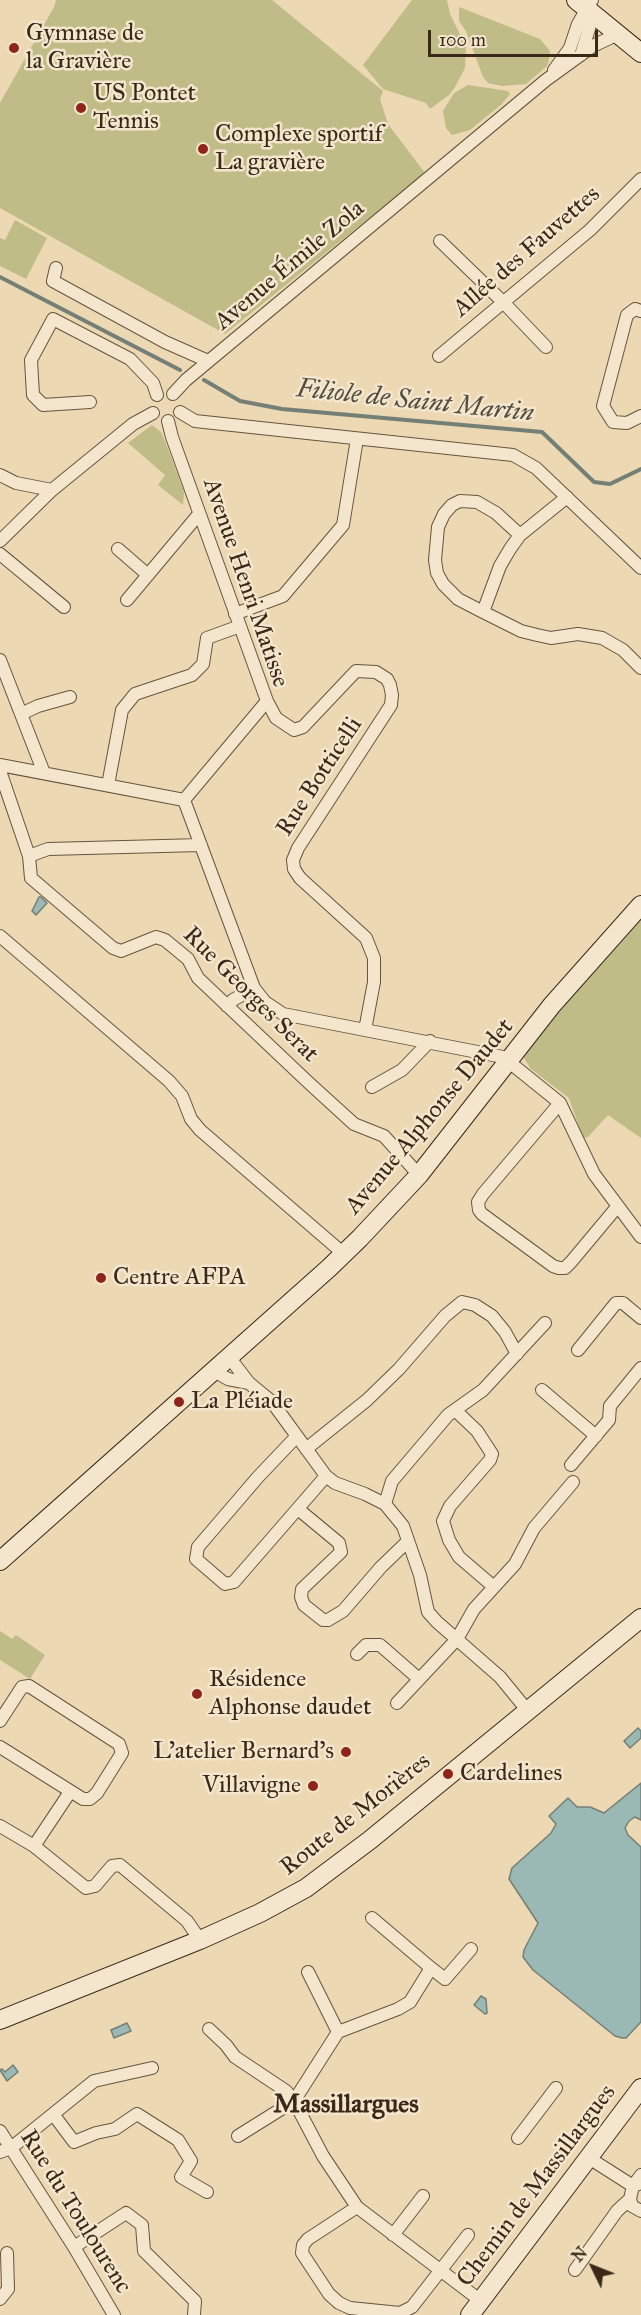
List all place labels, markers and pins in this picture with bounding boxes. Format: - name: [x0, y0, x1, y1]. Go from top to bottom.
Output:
- place label: Gymnase de la Gravière: [26, 20, 144, 76]
- marker: Gymnase de la Gravière: [7, 41, 21, 55]
- place label: US Pontet Tennis: [93, 80, 196, 136]
- marker: US Pontet Tennis: [74, 101, 88, 115]
- place label: Complexe sportif La gravière: [215, 121, 383, 177]
- marker: Complexe sportif La gravière: [196, 142, 210, 156]
- place label: Centre AFPA: [113, 1264, 246, 1292]
- marker: Centre AFPA: [94, 1271, 108, 1285]
- place label: La Pléiade: [191, 1388, 293, 1416]
- marker: La Pléiade: [172, 1395, 186, 1409]
- place label: Résidence Alphonse daudet: [209, 1666, 371, 1722]
- marker: Résidence Alphonse daudet: [190, 1687, 204, 1701]
- place label: L'atelier Bernard's: [153, 1738, 334, 1766]
- marker: L'atelier Bernard's: [339, 1745, 353, 1759]
- place label: Cardelines: [460, 1760, 562, 1788]
- marker: Cardelines: [441, 1767, 455, 1781]
- place label: Villavigne: [202, 1772, 301, 1800]
- marker: Villavigne: [306, 1779, 320, 1793]

